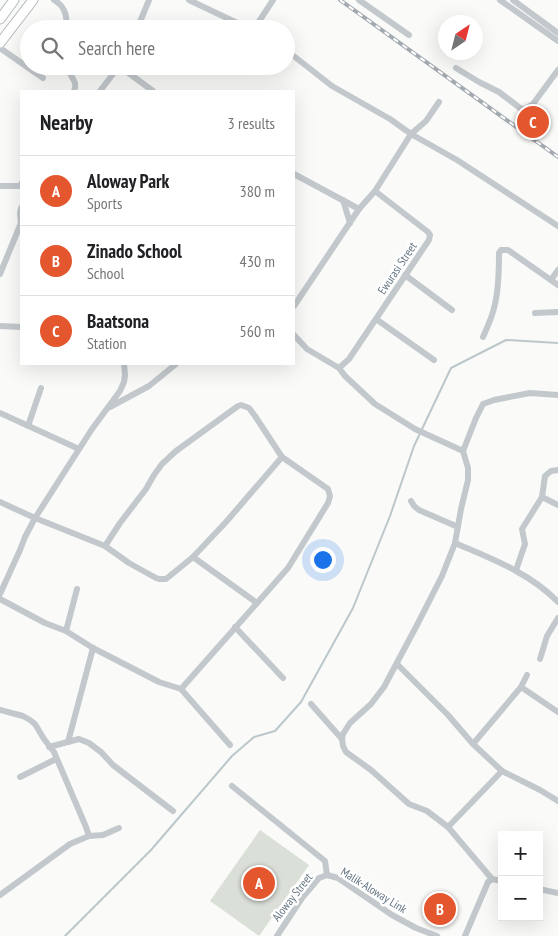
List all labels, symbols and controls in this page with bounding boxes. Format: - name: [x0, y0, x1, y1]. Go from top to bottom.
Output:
- north arrow: [438, 15, 483, 60]
- search box: [20, 20, 295, 75]
- icon: search: [38, 34, 66, 62]
- text: Search here: [78, 36, 155, 60]
- pin: C: [517, 103, 549, 141]
- text: Nearby: [40, 109, 93, 136]
- text: 3 results: [228, 113, 275, 133]
- text: Aloway Park: [87, 169, 169, 193]
- text: A: [52, 181, 60, 201]
- text: 380 m: [240, 181, 275, 201]
- text: Sports: [87, 193, 122, 213]
- text: Zinado School: [87, 239, 182, 263]
- street label: Ewurasi Street: [374, 239, 420, 297]
- text: B: [52, 251, 60, 271]
- text: 430 m: [240, 251, 275, 271]
- text: School: [87, 263, 124, 283]
- text: Baatsona: [87, 309, 149, 333]
- text: C: [52, 321, 60, 341]
- text: 560 m: [240, 321, 275, 341]
- text: Station: [87, 333, 126, 353]
- your location: [310, 547, 336, 573]
- map controls: [498, 831, 543, 921]
- button: +: [498, 831, 543, 876]
- pin: A: [243, 864, 275, 902]
- street label: Malik-Aloway Link: [338, 864, 410, 916]
- street label: Aloway Street: [269, 869, 316, 924]
- button: −: [498, 876, 543, 921]
- pin: B: [424, 890, 456, 928]

